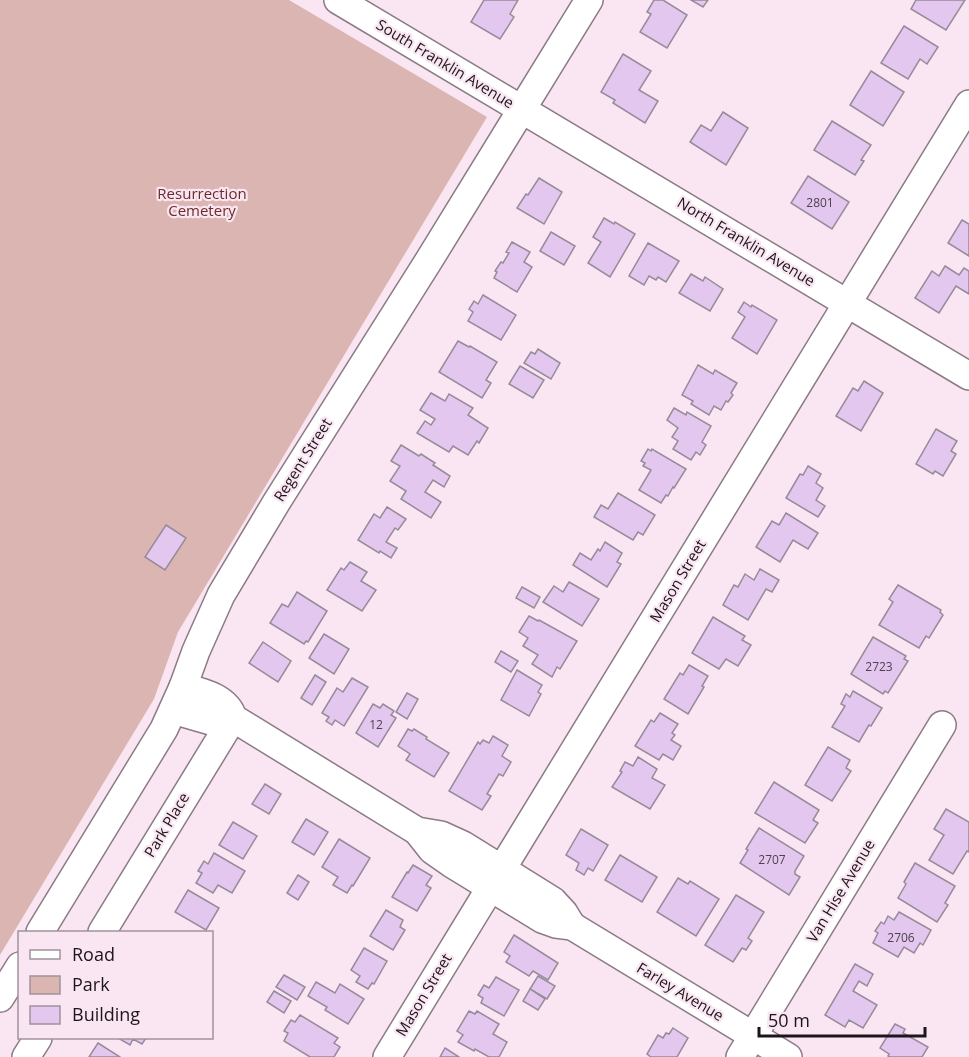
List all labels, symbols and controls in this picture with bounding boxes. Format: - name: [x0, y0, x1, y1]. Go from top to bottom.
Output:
- street label: South Franklin Avenue: [373, 14, 518, 112]
- park label: Resurrection Cemetery: [157, 183, 247, 220]
- street label: North Franklin Avenue: [674, 192, 819, 290]
- house number: 2801: [806, 194, 834, 211]
- street label: Regent Street: [269, 414, 336, 505]
- street label: Mason Street: [645, 535, 710, 625]
- house number: 2723: [865, 658, 893, 675]
- house number: 12: [369, 716, 383, 733]
- street label: Park Place: [139, 788, 193, 861]
- street label: Van Hise Avenue: [801, 835, 879, 946]
- house number: 2707: [758, 851, 786, 868]
- house number: 2706: [887, 929, 915, 946]
- legend: [18, 931, 213, 1039]
- text: Road: [72, 942, 115, 966]
- street label: Mason Street: [391, 949, 456, 1039]
- street label: Farley Avenue: [633, 957, 728, 1025]
- text: Park: [72, 972, 110, 996]
- scale bar: [759, 1000, 926, 1038]
- text: Building: [72, 1002, 140, 1026]
- text: 50 m: [768, 1008, 810, 1032]

